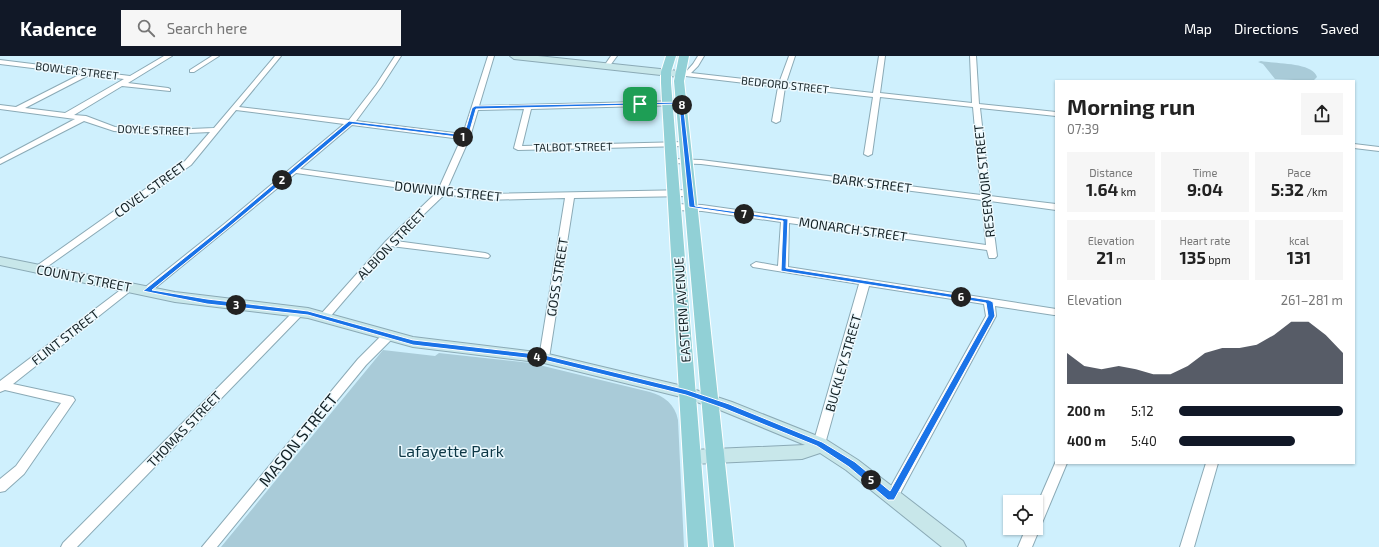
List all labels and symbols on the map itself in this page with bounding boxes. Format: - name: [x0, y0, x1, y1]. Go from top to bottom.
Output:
- street label: BOWLER STREET: [35, 59, 120, 82]
- street label: BEDFORD STREET: [741, 73, 830, 96]
- pin: [623, 87, 657, 121]
- pin: 8: [672, 95, 692, 115]
- street label: DOYLE STREET: [117, 122, 191, 137]
- street label: RESERVOIR STREET: [970, 123, 998, 238]
- pin: 1: [453, 127, 473, 147]
- street label: TALBOT STREET: [533, 139, 613, 154]
- street label: COVEL STREET: [111, 157, 190, 221]
- pin: 2: [272, 170, 292, 190]
- street label: BARK STREET: [832, 170, 913, 196]
- street label: DOWNING STREET: [394, 177, 503, 205]
- pin: 7: [734, 204, 754, 224]
- street label: ALBION STREET: [353, 205, 429, 283]
- street label: MONARCH STREET: [798, 213, 909, 245]
- street label: GOSS STREET: [543, 236, 571, 317]
- street label: EASTERN AVENUE: [670, 257, 694, 363]
- street label: COUNTY STREET: [35, 261, 133, 295]
- pin: 6: [951, 287, 971, 307]
- pin: 3: [226, 295, 246, 315]
- street label: FLINT STREET: [28, 305, 102, 368]
- street label: BUCKLEY STREET: [821, 312, 865, 414]
- pin: 4: [527, 347, 547, 367]
- street label: THOMAS STREET: [144, 387, 225, 470]
- street label: MASON STREET: [254, 389, 341, 490]
- park label: Lafayette Park: [398, 441, 504, 460]
- pin: 5: [861, 470, 881, 490]

